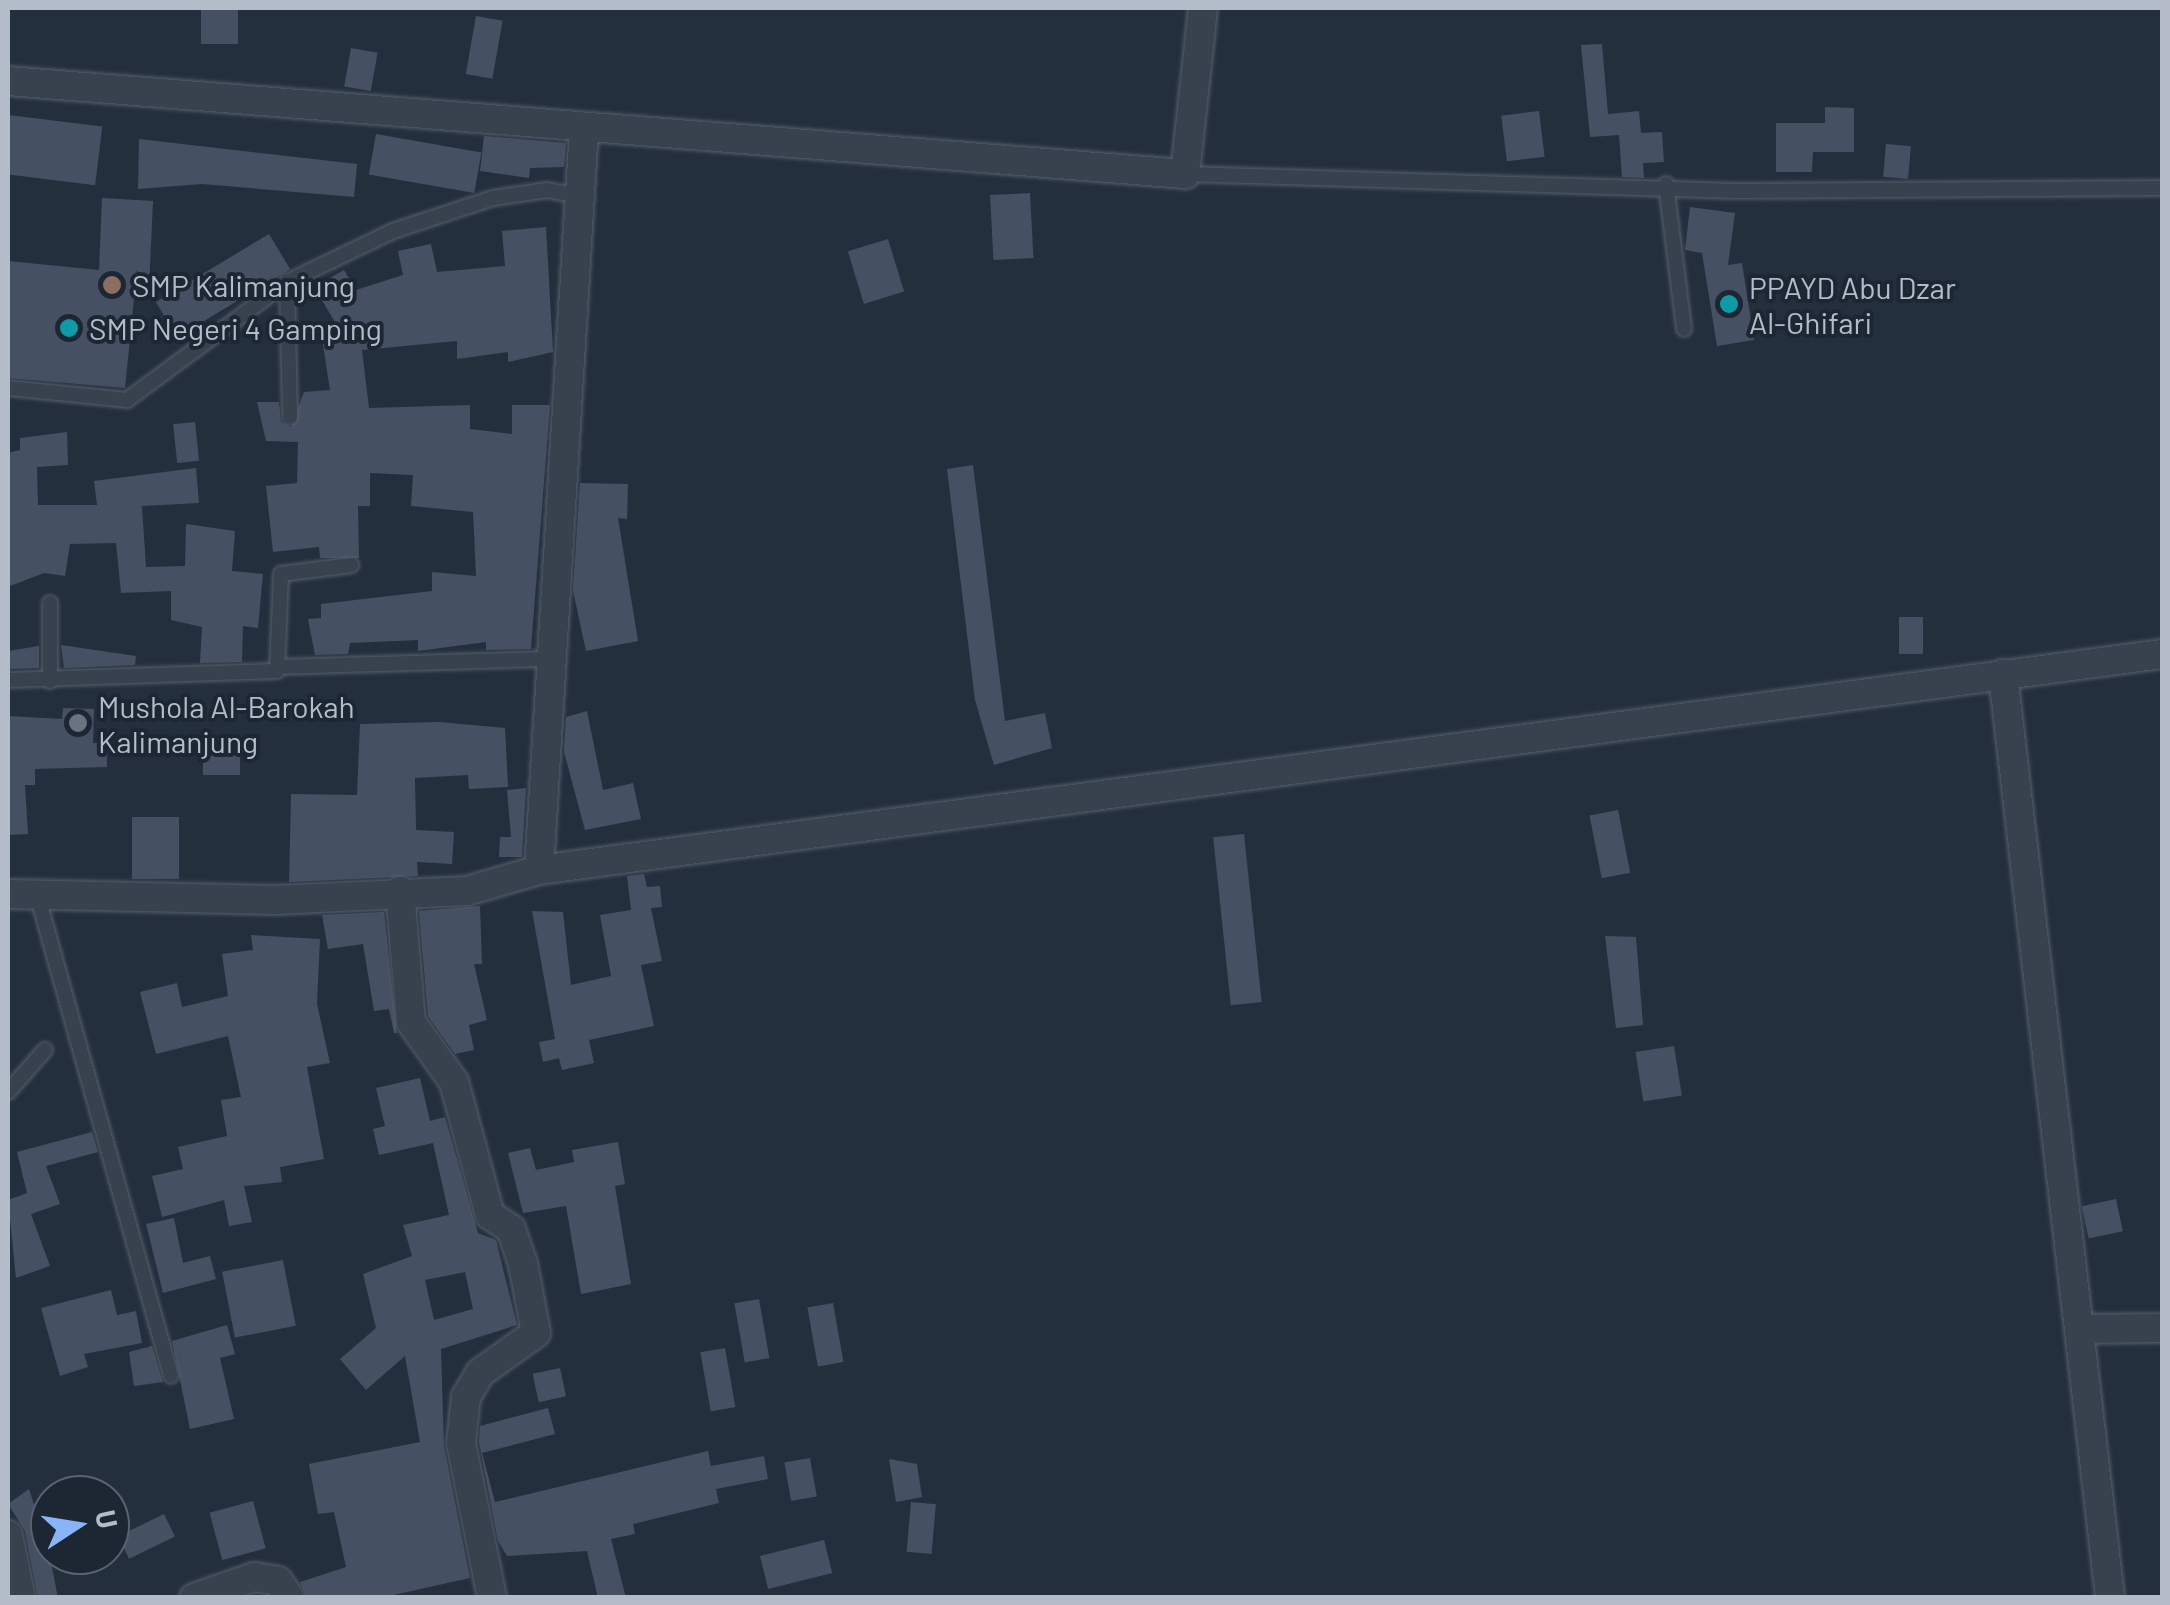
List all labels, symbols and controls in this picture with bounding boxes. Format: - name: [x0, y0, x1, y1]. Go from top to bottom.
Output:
- place label: SMP Kalimanjung: [132, 267, 355, 303]
- place label: PPAYD Abu Dzar Al-Ghifari: [1749, 269, 1956, 340]
- marker: SMP Kalimanjung: [101, 274, 123, 296]
- marker: PPAYD Abu Dzar Al-Ghifari: [1718, 293, 1740, 315]
- place label: SMP Negeri 4 Gamping: [89, 310, 382, 346]
- marker: SMP Negeri 4 Gamping: [58, 317, 80, 339]
- place label: Mushola Al-Barokah Kalimanjung: [98, 688, 355, 758]
- marker: Mushola Al-Barokah Kalimanjung: [67, 712, 89, 734]
- north arrow: [30, 1475, 130, 1575]
- text: U: [89, 1507, 126, 1531]

